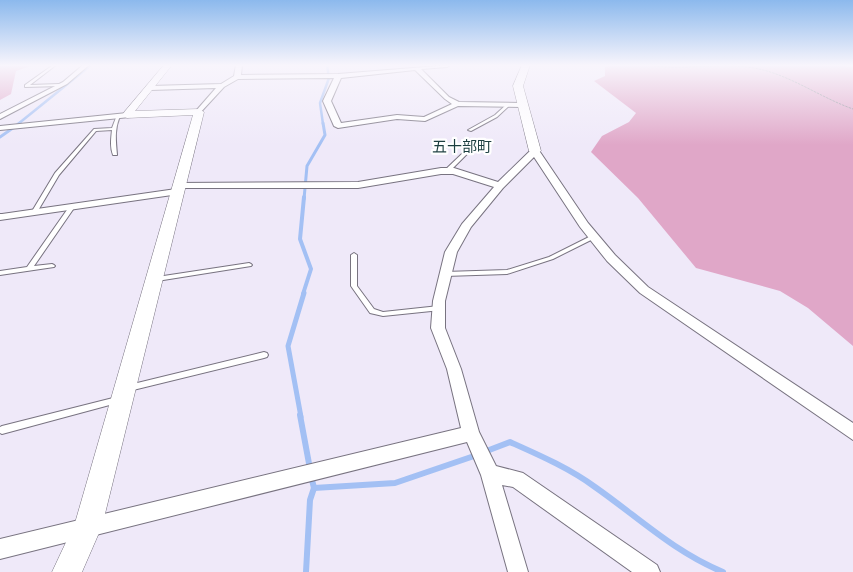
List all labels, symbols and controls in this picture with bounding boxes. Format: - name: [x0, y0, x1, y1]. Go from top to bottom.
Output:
- district label: 五十部町: [432, 138, 492, 156]

